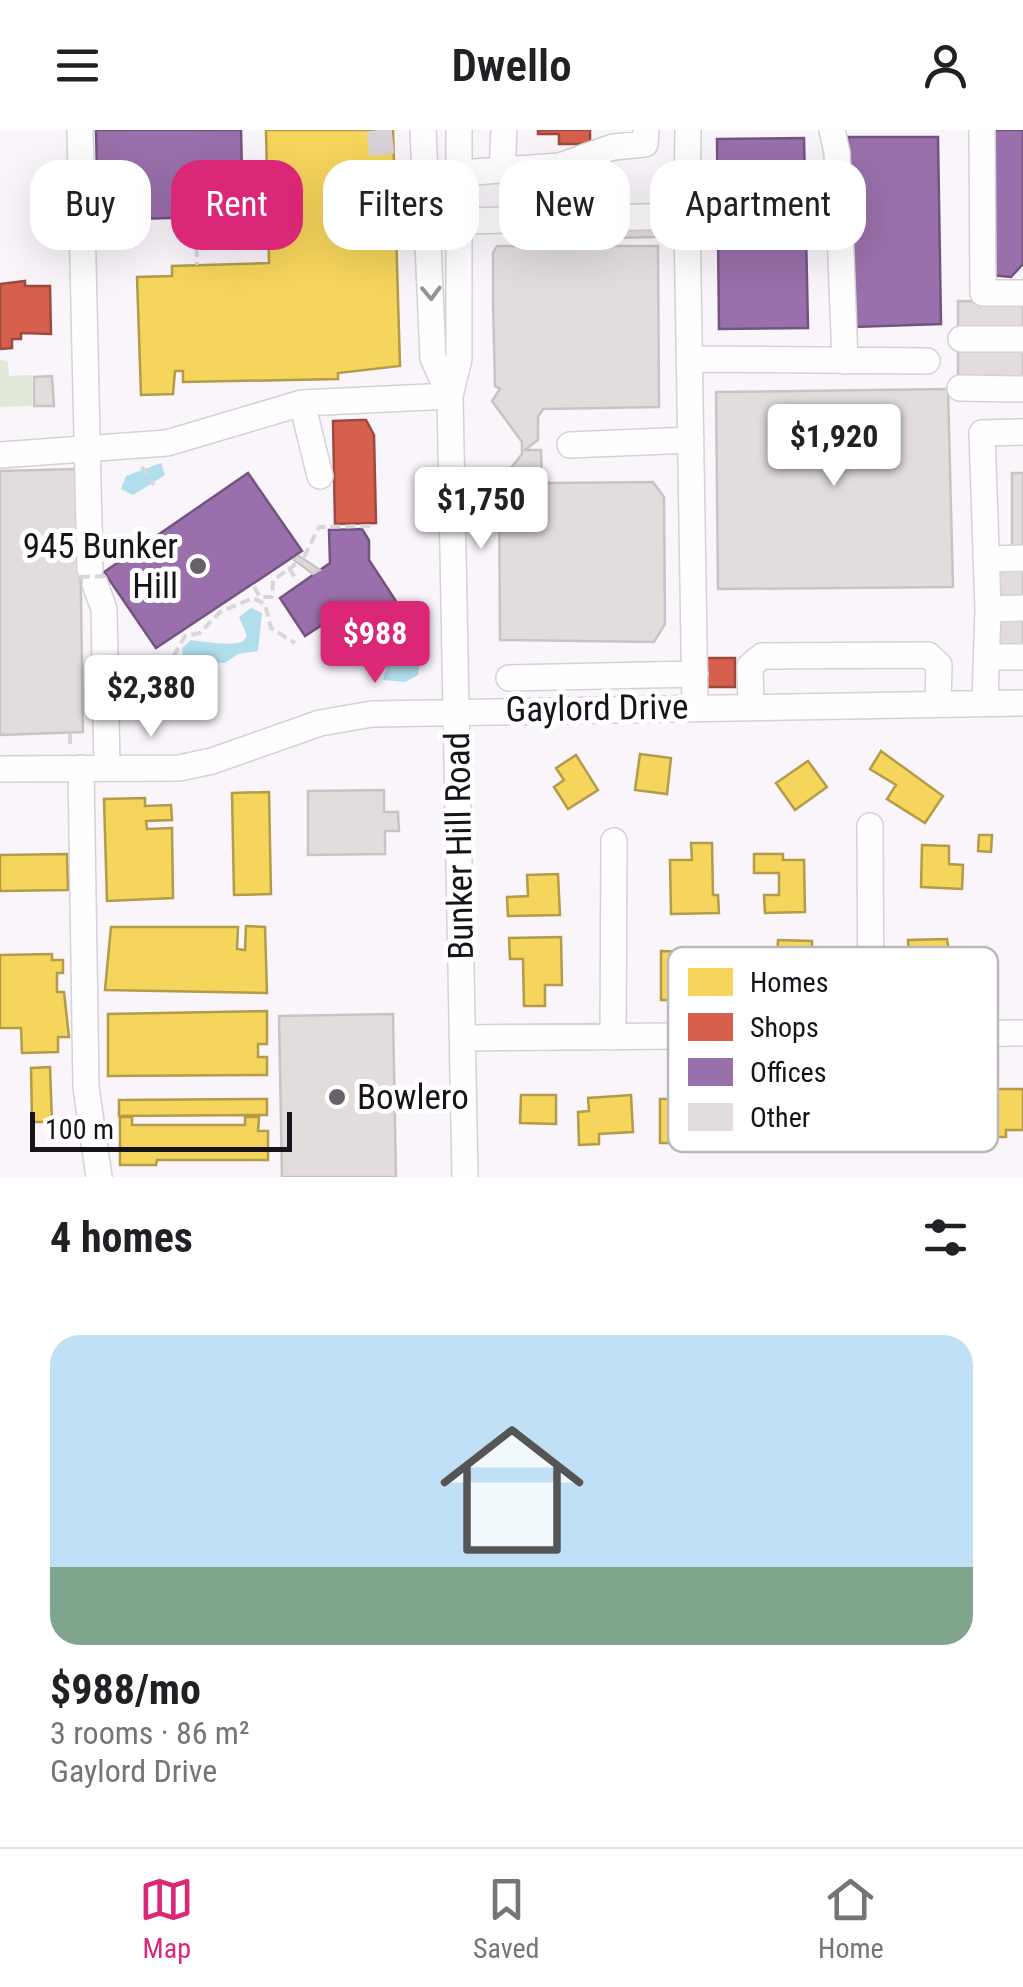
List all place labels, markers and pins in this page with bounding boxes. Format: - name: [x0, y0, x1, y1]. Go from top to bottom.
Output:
- pin: $1,920: [753, 404, 915, 489]
- pin: $1,750: [400, 467, 562, 552]
- place label: 945 Bunker Hill: [23, 526, 178, 607]
- marker: 945 Bunker Hill: [187, 555, 209, 577]
- pin: $988: [316, 601, 434, 686]
- pin: $2,380: [70, 655, 232, 740]
- place label: Bowlero: [357, 1077, 469, 1118]
- marker: Bowlero: [326, 1086, 348, 1108]

